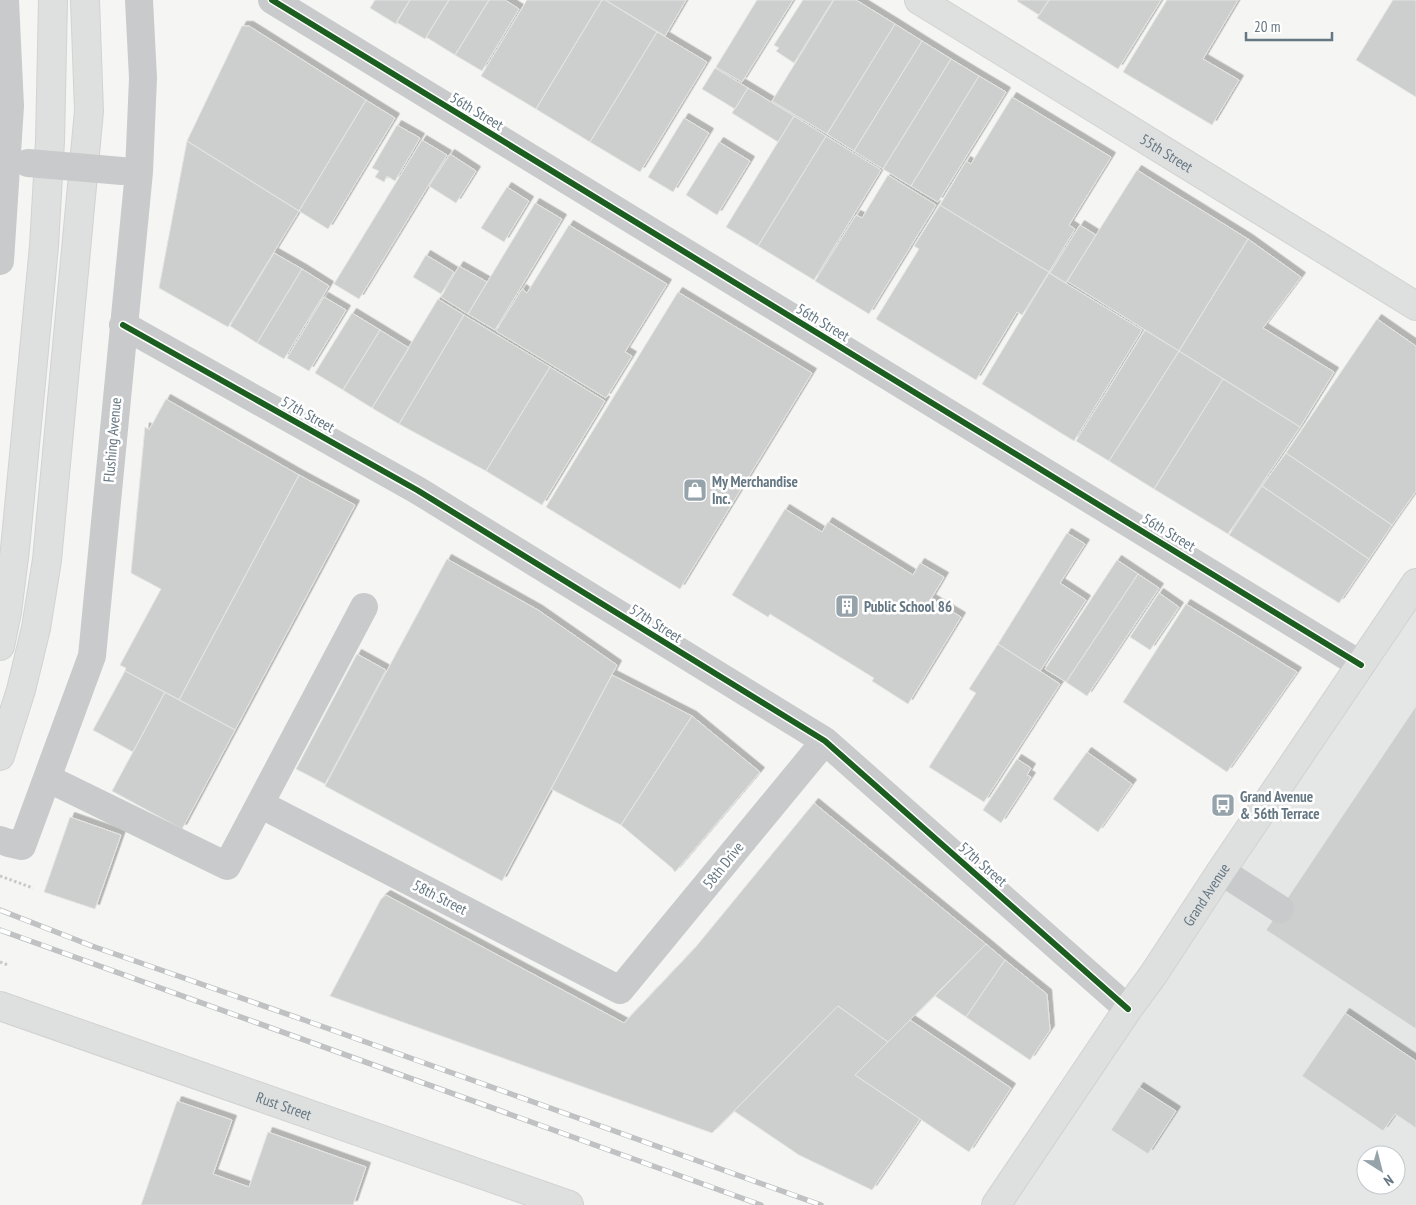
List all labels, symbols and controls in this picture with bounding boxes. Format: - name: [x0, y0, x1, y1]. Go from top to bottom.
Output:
- scale bar: [1246, 10, 1332, 42]
- text: 20 m: [1254, 17, 1280, 36]
- street label: 56th Street: [447, 88, 507, 134]
- street label: 55th Street: [1137, 129, 1197, 176]
- street label: 56th Street: [793, 299, 853, 345]
- street label: 57th Street: [278, 392, 338, 436]
- street label: Flushing Avenue: [99, 397, 125, 483]
- place label: My Merchandise Inc.: [712, 472, 798, 508]
- shop icon: My Merchandise Inc.: [682, 477, 708, 503]
- street label: 56th Street: [1139, 509, 1199, 555]
- building icon: Public School 86: [834, 593, 860, 619]
- place label: Public School 86: [864, 597, 952, 616]
- street label: 57th Street: [626, 599, 686, 647]
- place label: Grand Avenue & 56th Terrace: [1240, 787, 1320, 823]
- bus stop icon: Grand Avenue & 56th Terrace: [1210, 792, 1236, 818]
- street label: 58th Drive: [698, 838, 748, 892]
- street label: 57th Street: [955, 838, 1011, 890]
- street label: Grand Avenue: [1178, 859, 1233, 929]
- street label: 58th Street: [410, 875, 470, 919]
- street label: Rust Street: [254, 1087, 314, 1124]
- north arrow: [1356, 1145, 1406, 1195]
- text: N: [1380, 1171, 1397, 1190]

